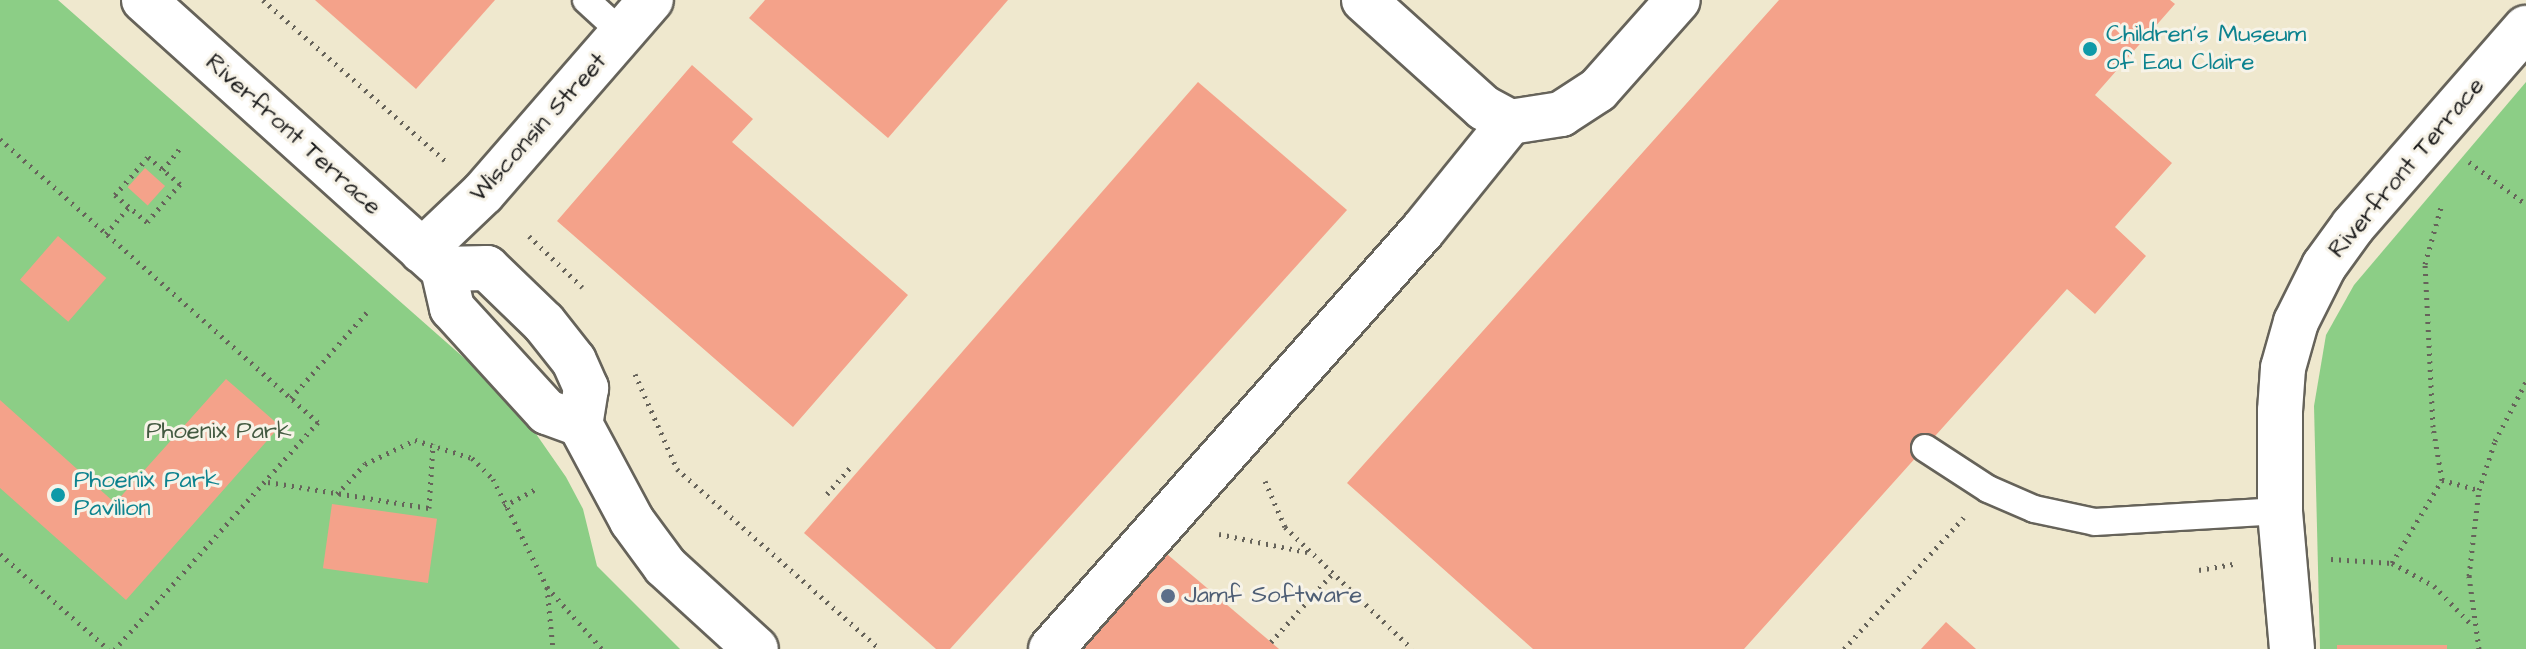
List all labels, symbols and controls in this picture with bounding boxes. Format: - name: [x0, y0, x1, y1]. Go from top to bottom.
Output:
- place label: Children’s Museum of Eau Claire: [2106, 21, 2306, 77]
- marker: Children’s Museum of Eau Claire: [2081, 40, 2099, 58]
- street label: Wisconsin Street: [465, 48, 613, 208]
- street label: Riverfront Terrace: [199, 49, 387, 221]
- street label: Riverfront Terrace: [2323, 72, 2491, 264]
- park label: Phoenix Park: [146, 418, 292, 446]
- place label: Phoenix Park Pavilion: [74, 467, 220, 523]
- marker: Phoenix Park Pavilion: [49, 486, 67, 504]
- place label: Jamf Software: [1184, 582, 1362, 610]
- marker: Jamf Software: [1159, 587, 1177, 605]

